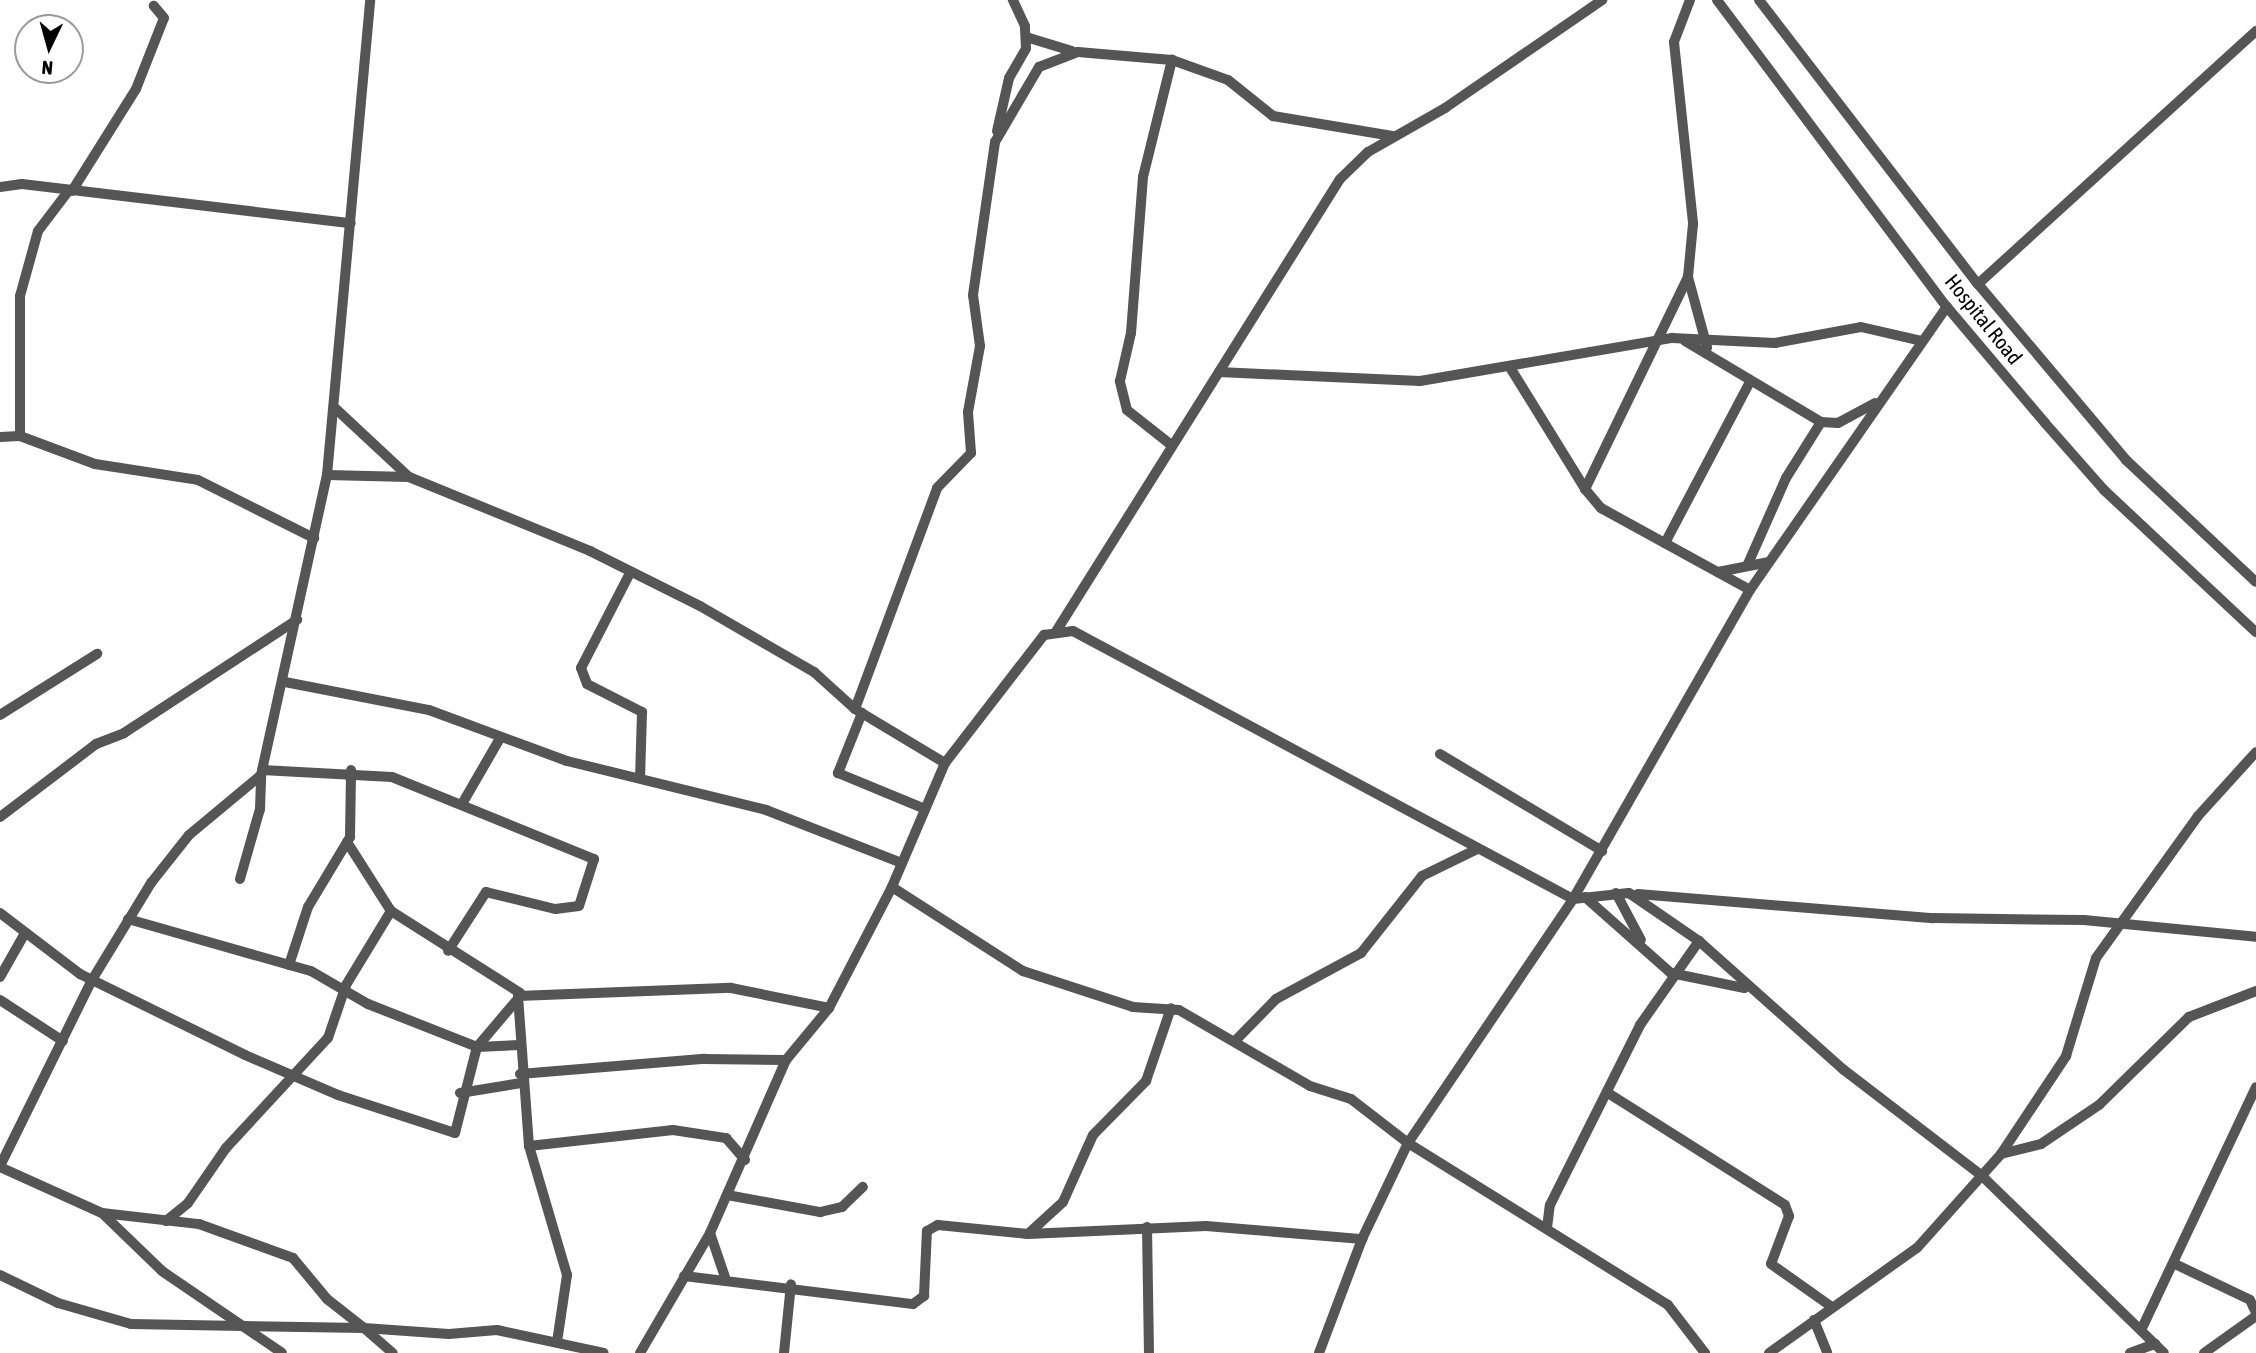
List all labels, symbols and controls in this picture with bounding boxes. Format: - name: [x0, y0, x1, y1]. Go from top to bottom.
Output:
- north arrow: [14, 14, 84, 84]
- text: N: [41, 56, 54, 79]
- street label: Hospital Road: [1940, 269, 2028, 369]

